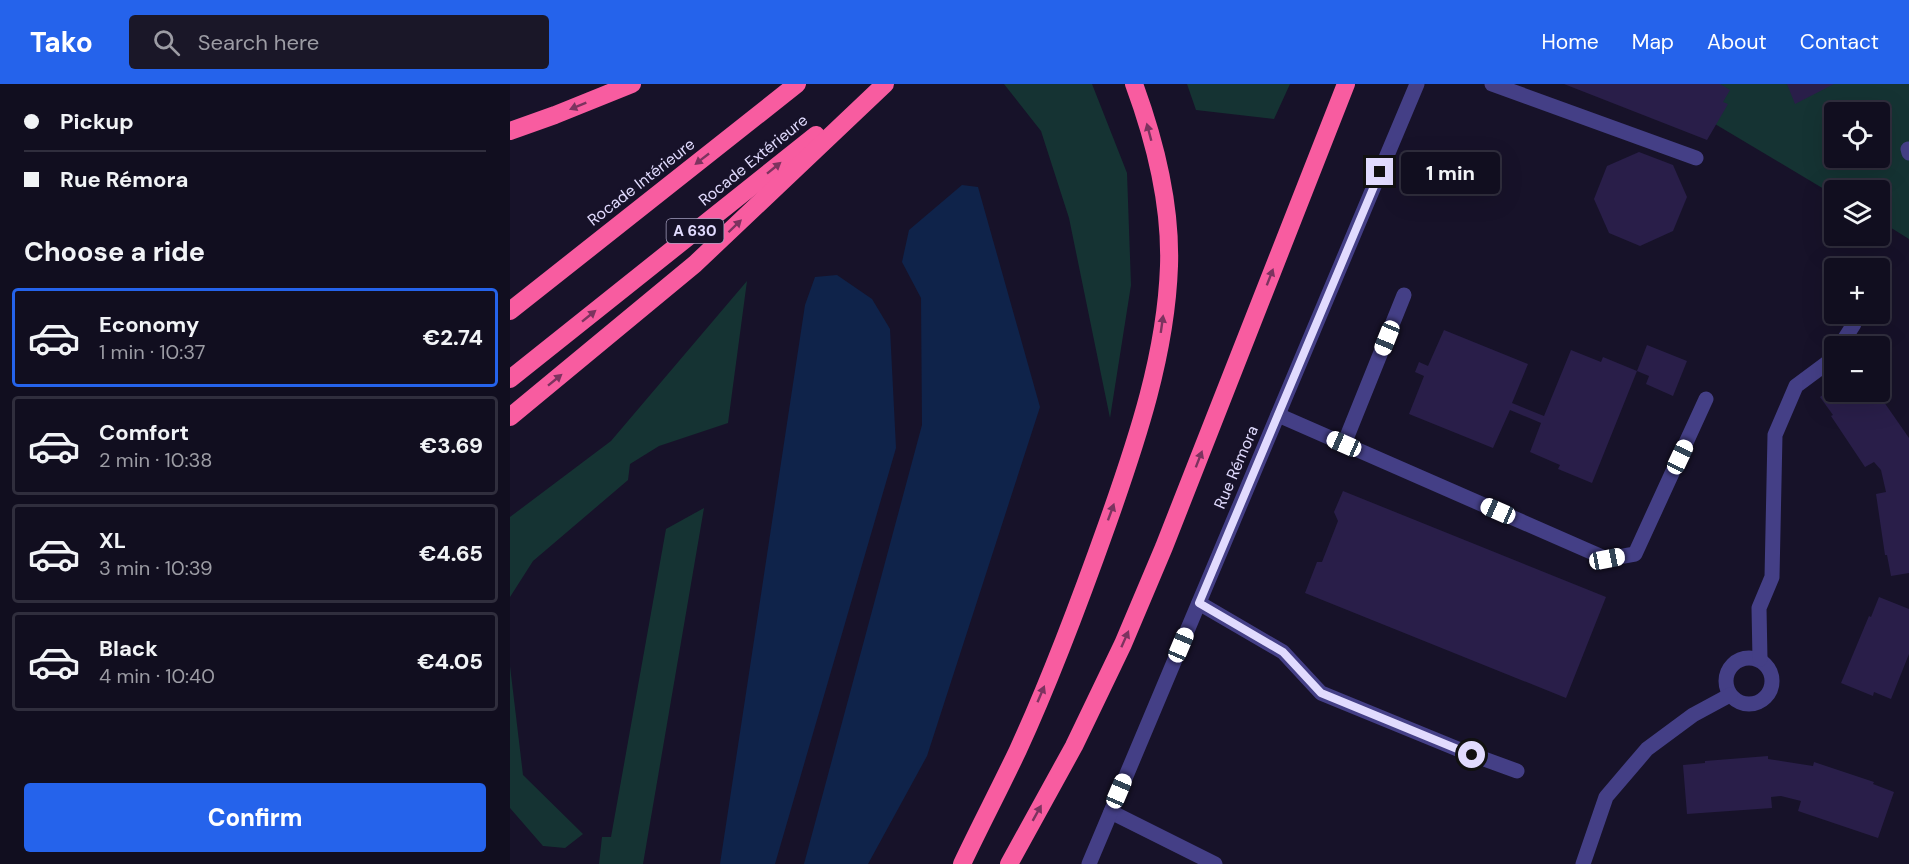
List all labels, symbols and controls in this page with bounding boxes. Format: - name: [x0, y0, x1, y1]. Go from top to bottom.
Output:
- search box: [129, 15, 549, 69]
- text: Tako: [30, 24, 93, 61]
- icon: search: [150, 26, 183, 59]
- text: Search here: [198, 28, 319, 57]
- text: Home: [1541, 28, 1599, 56]
- text: Map: [1632, 28, 1674, 56]
- text: About: [1707, 28, 1767, 56]
- text: Contact: [1800, 28, 1879, 56]
- one-way arrow: [569, 102, 587, 111]
- map controls: [1824, 102, 1890, 402]
- button: locate: [1824, 102, 1890, 168]
- text: Pickup: [60, 107, 134, 136]
- street label: Rocade Extérieure: [694, 109, 812, 211]
- one-way arrow: [1144, 122, 1154, 141]
- street label: Rocade Intérieure: [583, 134, 699, 230]
- callout: 1 min: [1401, 151, 1500, 193]
- one-way arrow: [694, 153, 709, 165]
- route end: [1366, 158, 1393, 185]
- text: 1 min: [1426, 160, 1475, 186]
- one-way arrow: [766, 162, 782, 175]
- text: Rue Rémora: [60, 165, 188, 194]
- button: layers: [1824, 180, 1890, 246]
- road number: A 630: [666, 219, 723, 243]
- one-way arrow: [728, 219, 743, 233]
- text: Choose a ride: [24, 234, 205, 269]
- button: +: [1824, 258, 1890, 324]
- one-way arrow: [1266, 268, 1276, 286]
- text: Economy: [99, 310, 199, 339]
- icon: car: [27, 311, 81, 365]
- one-way arrow: [581, 311, 596, 323]
- one-way arrow: [1158, 315, 1167, 334]
- car: [1372, 318, 1402, 358]
- text: €2.74: [423, 323, 483, 352]
- button: −: [1824, 336, 1890, 402]
- text: 1 min · 10:37: [99, 339, 205, 365]
- one-way arrow: [547, 373, 563, 386]
- text: Comfort: [99, 418, 189, 447]
- icon: car: [27, 419, 81, 473]
- street label: Rue Rémora: [1209, 422, 1263, 512]
- car: [1324, 428, 1364, 460]
- text: €3.69: [420, 431, 483, 460]
- car: [1664, 437, 1696, 477]
- text: 2 min · 10:38: [99, 447, 212, 473]
- one-way arrow: [1194, 449, 1204, 467]
- car: [1478, 495, 1518, 527]
- one-way arrow: [1107, 503, 1117, 521]
- text: XL: [99, 526, 126, 555]
- icon: car: [27, 527, 81, 581]
- text: €4.65: [419, 539, 483, 568]
- car: [1588, 547, 1626, 571]
- text: 3 min · 10:39: [99, 555, 213, 581]
- car: [1166, 625, 1196, 665]
- one-way arrow: [1121, 630, 1130, 648]
- text: Black: [99, 634, 158, 663]
- icon: car: [27, 635, 81, 689]
- text: €4.05: [417, 647, 483, 676]
- text: 4 min · 10:40: [99, 663, 215, 689]
- one-way arrow: [1037, 685, 1046, 703]
- route start: [1458, 741, 1485, 768]
- car: [1104, 771, 1134, 811]
- button: Confirm: [24, 783, 486, 852]
- one-way arrow: [1032, 804, 1042, 821]

